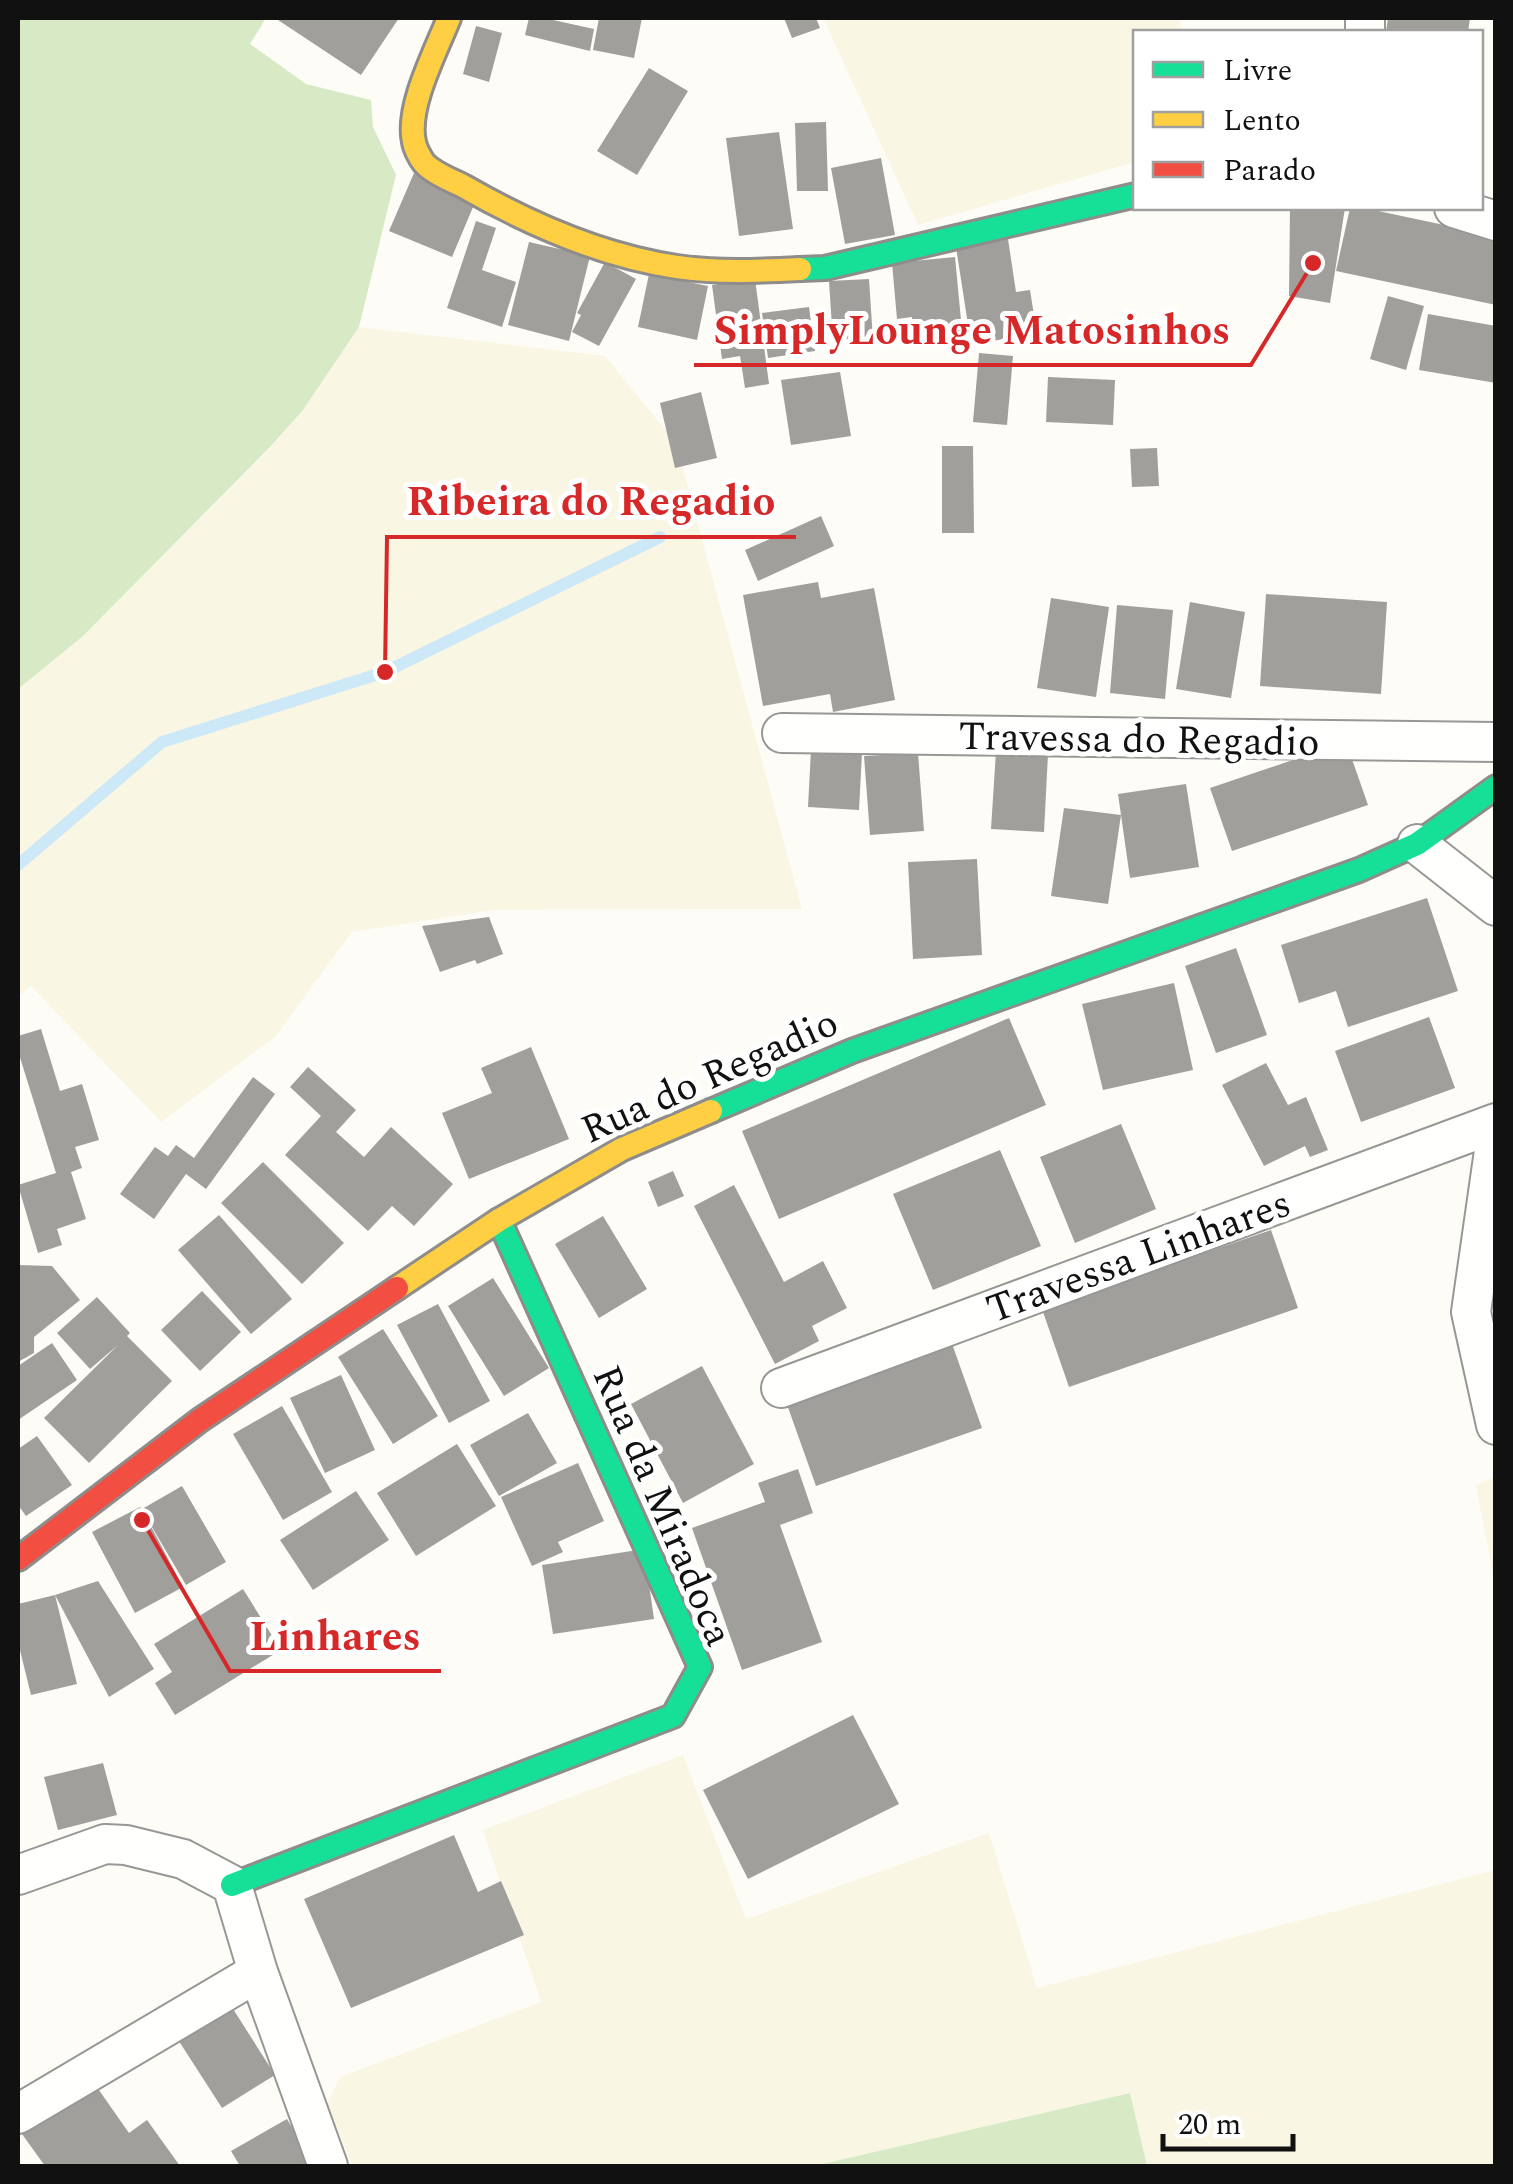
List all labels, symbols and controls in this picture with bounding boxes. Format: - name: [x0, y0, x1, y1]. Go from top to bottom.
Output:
- legend: [1133, 30, 1483, 210]
- text: Livre: [1223, 48, 1292, 94]
- text: Lento: [1223, 98, 1301, 144]
- text: Parado: [1223, 148, 1316, 194]
- callout: SimplyLounge Matosinhos: [694, 293, 1251, 365]
- text: SimplyLounge Matosinhos: [714, 300, 1230, 363]
- callout: Ribeira do Regadio: [387, 465, 796, 537]
- text: Ribeira do Regadio: [406, 471, 776, 534]
- street label: Travessa do Regadio: [958, 707, 1320, 774]
- street label: Rua do Regadio: [572, 993, 848, 1161]
- street label: Travessa Linhares: [978, 1174, 1300, 1341]
- street label: Rua da Miradoca: [575, 1356, 749, 1656]
- callout: Linhares: [230, 1599, 441, 1671]
- text: Linhares: [249, 1606, 421, 1669]
- scale bar: [1163, 2089, 1293, 2151]
- text: 20 m: [1178, 2102, 1241, 2148]

